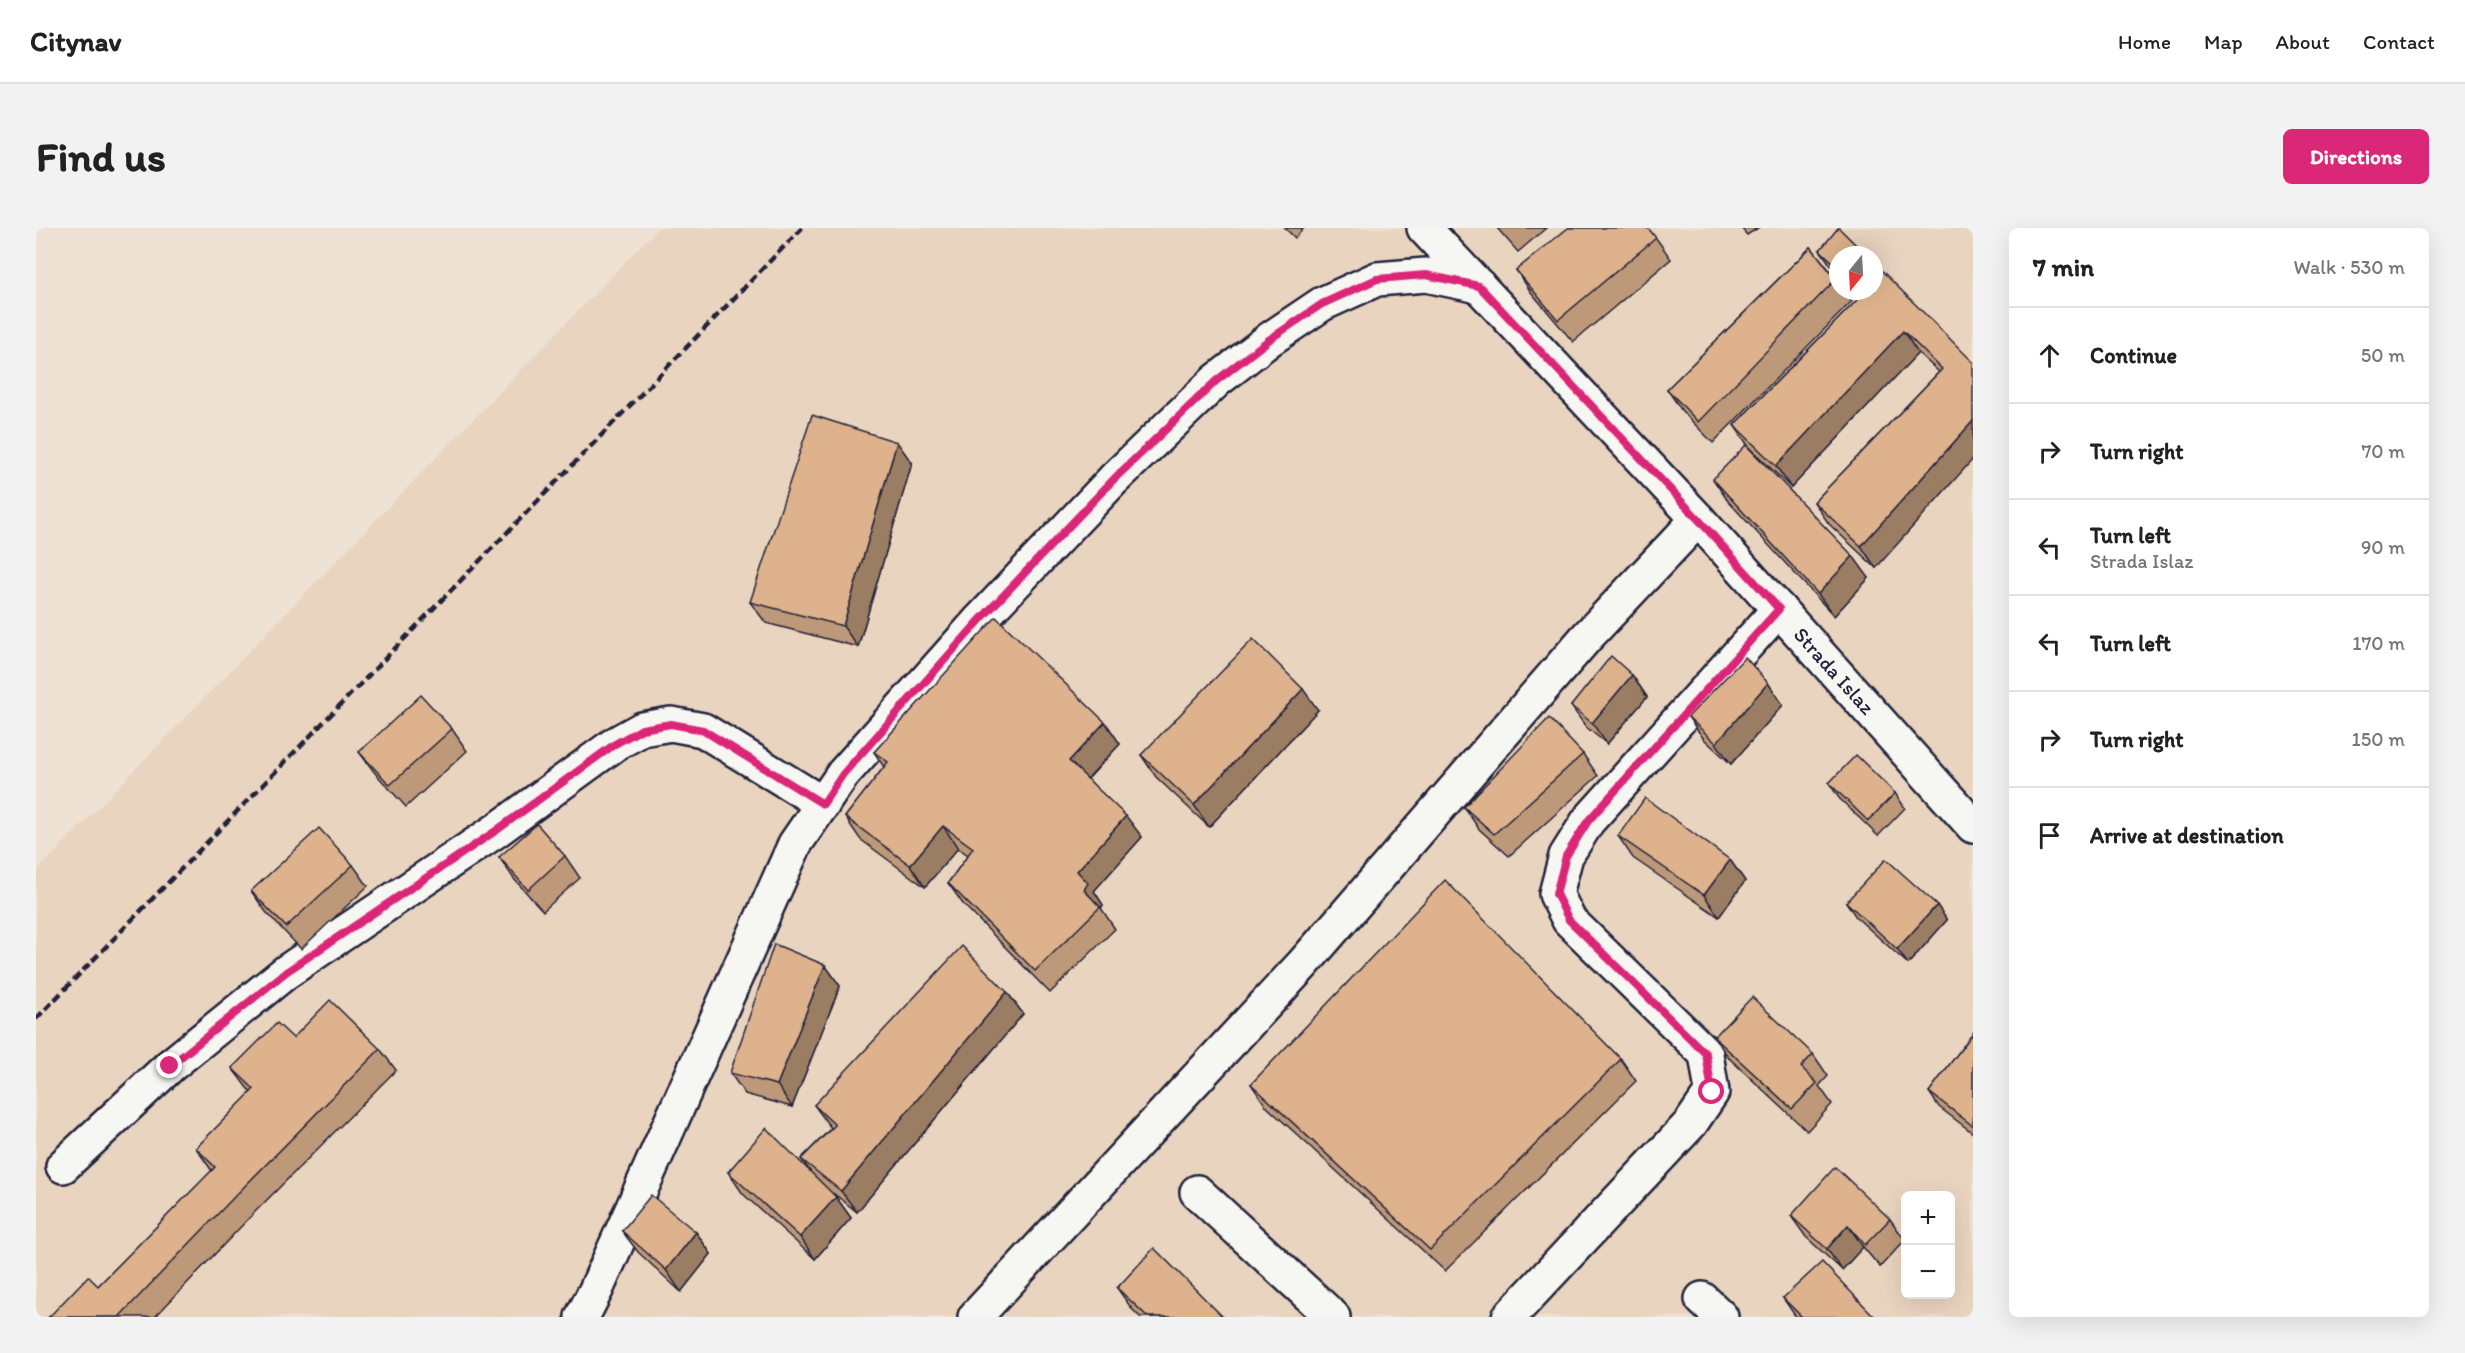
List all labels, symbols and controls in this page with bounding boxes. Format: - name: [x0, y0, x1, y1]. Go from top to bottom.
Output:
- text: Citynav: [30, 24, 121, 58]
- text: Home: [2118, 29, 2171, 54]
- text: Map: [2204, 29, 2243, 54]
- text: About: [2276, 29, 2330, 54]
- text: Contact: [2363, 29, 2435, 54]
- button: Directions: [2283, 129, 2429, 184]
- text: Find us: [36, 131, 166, 182]
- north arrow: [1829, 246, 1883, 300]
- text: 7 min: [2033, 251, 2094, 283]
- text: Walk · 530 m: [2294, 255, 2405, 279]
- icon: ahead: [2033, 339, 2066, 372]
- text: Continue: [2090, 342, 2177, 369]
- text: 50 m: [2361, 343, 2405, 367]
- icon: right: [2033, 435, 2066, 468]
- text: Turn right: [2090, 438, 2184, 465]
- text: 70 m: [2361, 439, 2405, 463]
- text: Turn left: [2090, 522, 2171, 549]
- icon: left: [2033, 531, 2066, 564]
- text: 90 m: [2361, 535, 2405, 559]
- text: Strada Islaz: [2090, 549, 2194, 573]
- street label: Strada Islaz: [1789, 622, 1880, 720]
- icon: left: [2033, 627, 2066, 660]
- text: Turn left: [2090, 630, 2171, 657]
- text: 170 m: [2352, 631, 2405, 655]
- icon: right: [2033, 723, 2066, 756]
- text: Turn right: [2090, 726, 2184, 753]
- text: 150 m: [2352, 727, 2405, 751]
- icon: arrive: [2033, 819, 2066, 852]
- text: Arrive at destination: [2090, 822, 2284, 849]
- route end: [156, 1052, 182, 1078]
- route start: [1698, 1078, 1724, 1104]
- map controls: [1901, 1191, 1955, 1299]
- button: +: [1901, 1191, 1955, 1245]
- button: −: [1901, 1245, 1955, 1299]

